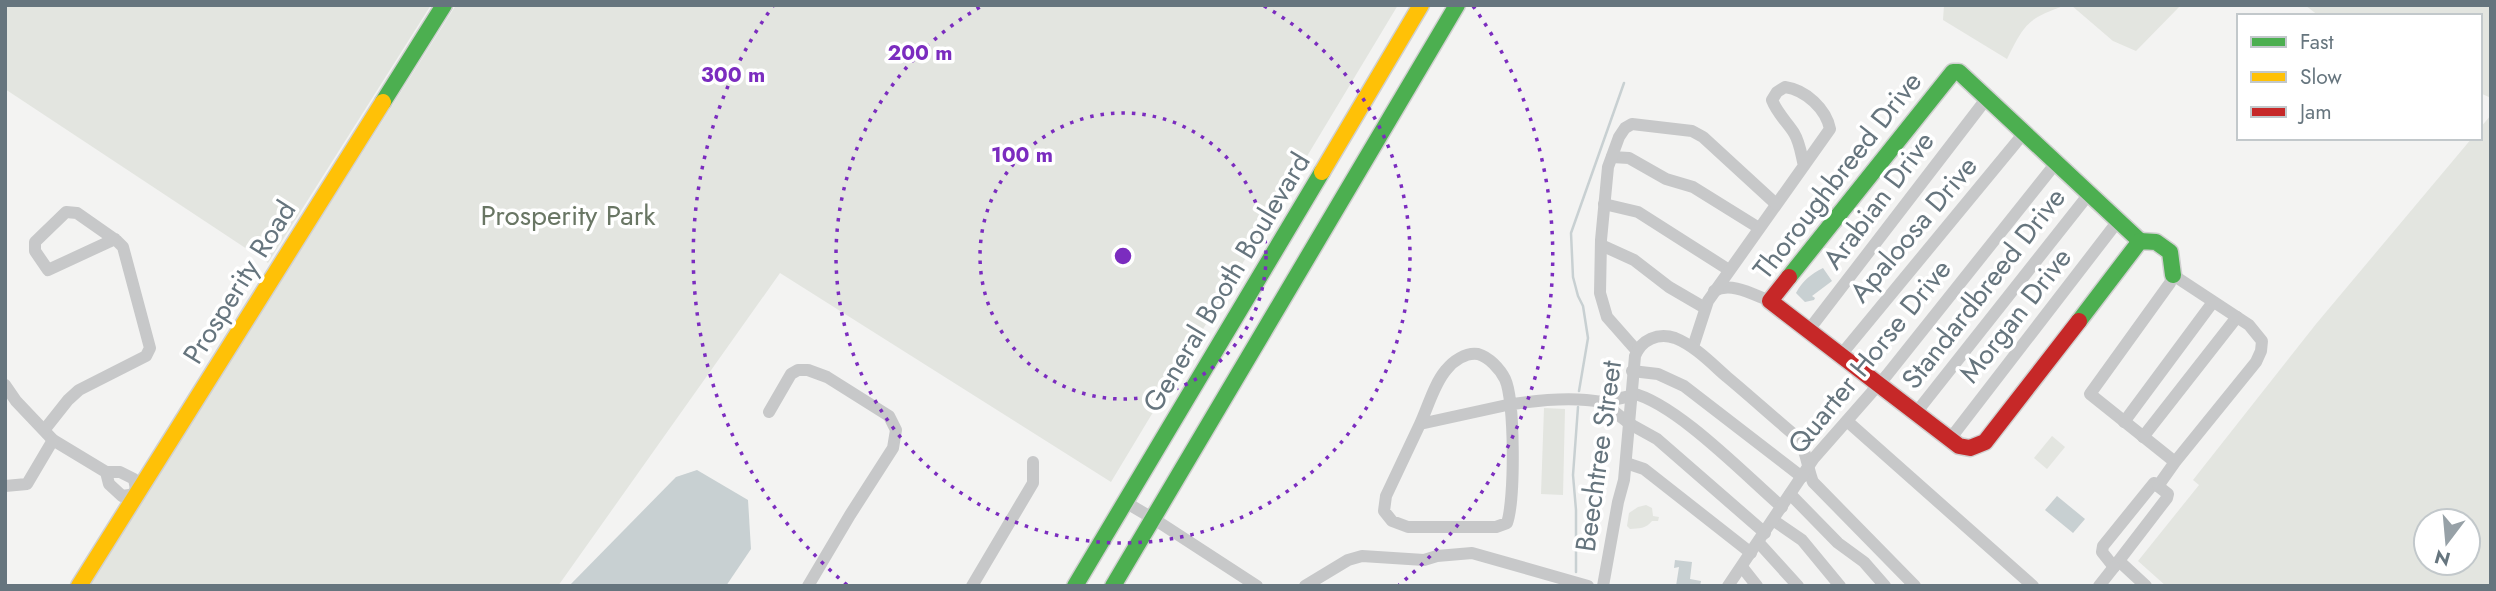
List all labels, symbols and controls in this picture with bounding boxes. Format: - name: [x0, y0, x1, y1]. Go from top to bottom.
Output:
- legend: [2237, 14, 2482, 140]
- text: Fast: [2300, 27, 2333, 57]
- text: 200 m: [887, 38, 953, 68]
- text: 300 m: [701, 60, 765, 90]
- text: Slow: [2300, 62, 2342, 92]
- street label: Thoroughbreed Drive: [1743, 63, 1932, 288]
- text: Jam: [2297, 97, 2332, 127]
- street label: Arabian Drive: [1813, 123, 1944, 278]
- text: 100 m: [991, 140, 1053, 170]
- street label: General Booth Boulevard: [1132, 145, 1320, 420]
- street label: Apaloosa Drive: [1840, 147, 1987, 312]
- street label: Standardbreed Drive: [1892, 179, 2075, 398]
- street label: Prosperity Road: [173, 193, 306, 372]
- park label: Prosperity Park: [480, 195, 656, 236]
- street label: Morgan Drive: [1949, 239, 2081, 392]
- centre of rings: [1111, 244, 1135, 268]
- street label: Quarter Horse Drive: [1778, 250, 1961, 463]
- street label: Beechtree Street: [1565, 358, 1632, 554]
- north arrow: [2412, 507, 2482, 577]
- text: N: [2431, 543, 2453, 573]

